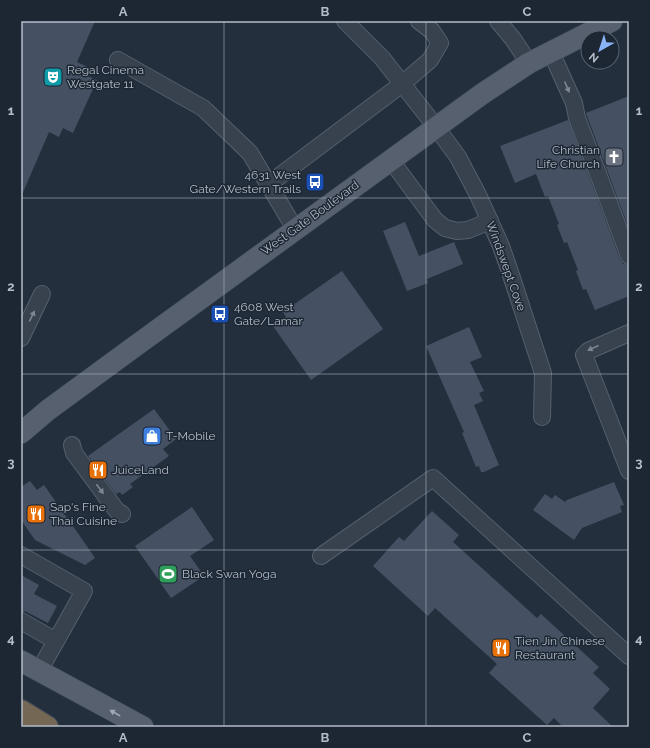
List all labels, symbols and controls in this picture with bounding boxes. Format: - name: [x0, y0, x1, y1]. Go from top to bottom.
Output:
- text: A: [119, 4, 128, 19]
- text: B: [321, 4, 330, 19]
- text: C: [523, 4, 532, 19]
- north arrow: [580, 30, 620, 70]
- text: N: [587, 50, 601, 65]
- place label: Regal Cinema Westgate 11: [67, 63, 144, 91]
- theatre icon: Regal Cinema Westgate 11: [42, 66, 64, 88]
- one-way arrow: [565, 82, 571, 94]
- text: 1: [8, 103, 15, 118]
- text: 1: [636, 103, 643, 118]
- place label: Christian Life Church: [537, 143, 600, 171]
- church icon: Christian Life Church: [603, 146, 625, 168]
- place label: 4631 West Gate/Western Trails: [190, 168, 301, 196]
- bus stop icon: 4631 West Gate/Western Trails: [304, 171, 326, 193]
- street label: West Gate Boulevard: [258, 178, 362, 258]
- street label: Windswept Cove: [483, 219, 529, 313]
- text: 2: [7, 279, 15, 294]
- text: 2: [635, 279, 643, 294]
- place label: 4608 West Gate/Lamar: [234, 300, 303, 328]
- bus stop icon: 4608 West Gate/Lamar: [209, 303, 231, 325]
- one-way arrow: [28, 310, 35, 321]
- one-way arrow: [587, 346, 599, 352]
- shop icon: T-Mobile: [141, 425, 163, 447]
- place label: T-Mobile: [166, 429, 216, 443]
- text: 3: [7, 455, 15, 470]
- text: 3: [635, 455, 643, 470]
- restaurant icon: JuiceLand: [87, 459, 109, 481]
- place label: JuiceLand: [112, 463, 169, 477]
- one-way arrow: [96, 483, 105, 494]
- place label: Sap's Fine Thai Cuisine: [50, 500, 117, 528]
- restaurant icon: Sap's Fine Thai Cuisine: [25, 503, 47, 525]
- sports icon: Black Swan Yoga: [157, 563, 179, 585]
- place label: Black Swan Yoga: [182, 567, 276, 581]
- text: 4: [7, 631, 15, 646]
- text: 4: [635, 631, 643, 646]
- place label: Tien Jin Chinese Restaurant: [515, 634, 605, 662]
- restaurant icon: Tien Jin Chinese Restaurant: [490, 637, 512, 659]
- one-way arrow: [109, 709, 121, 716]
- text: A: [119, 730, 128, 745]
- text: B: [321, 730, 330, 745]
- text: C: [523, 730, 532, 745]

